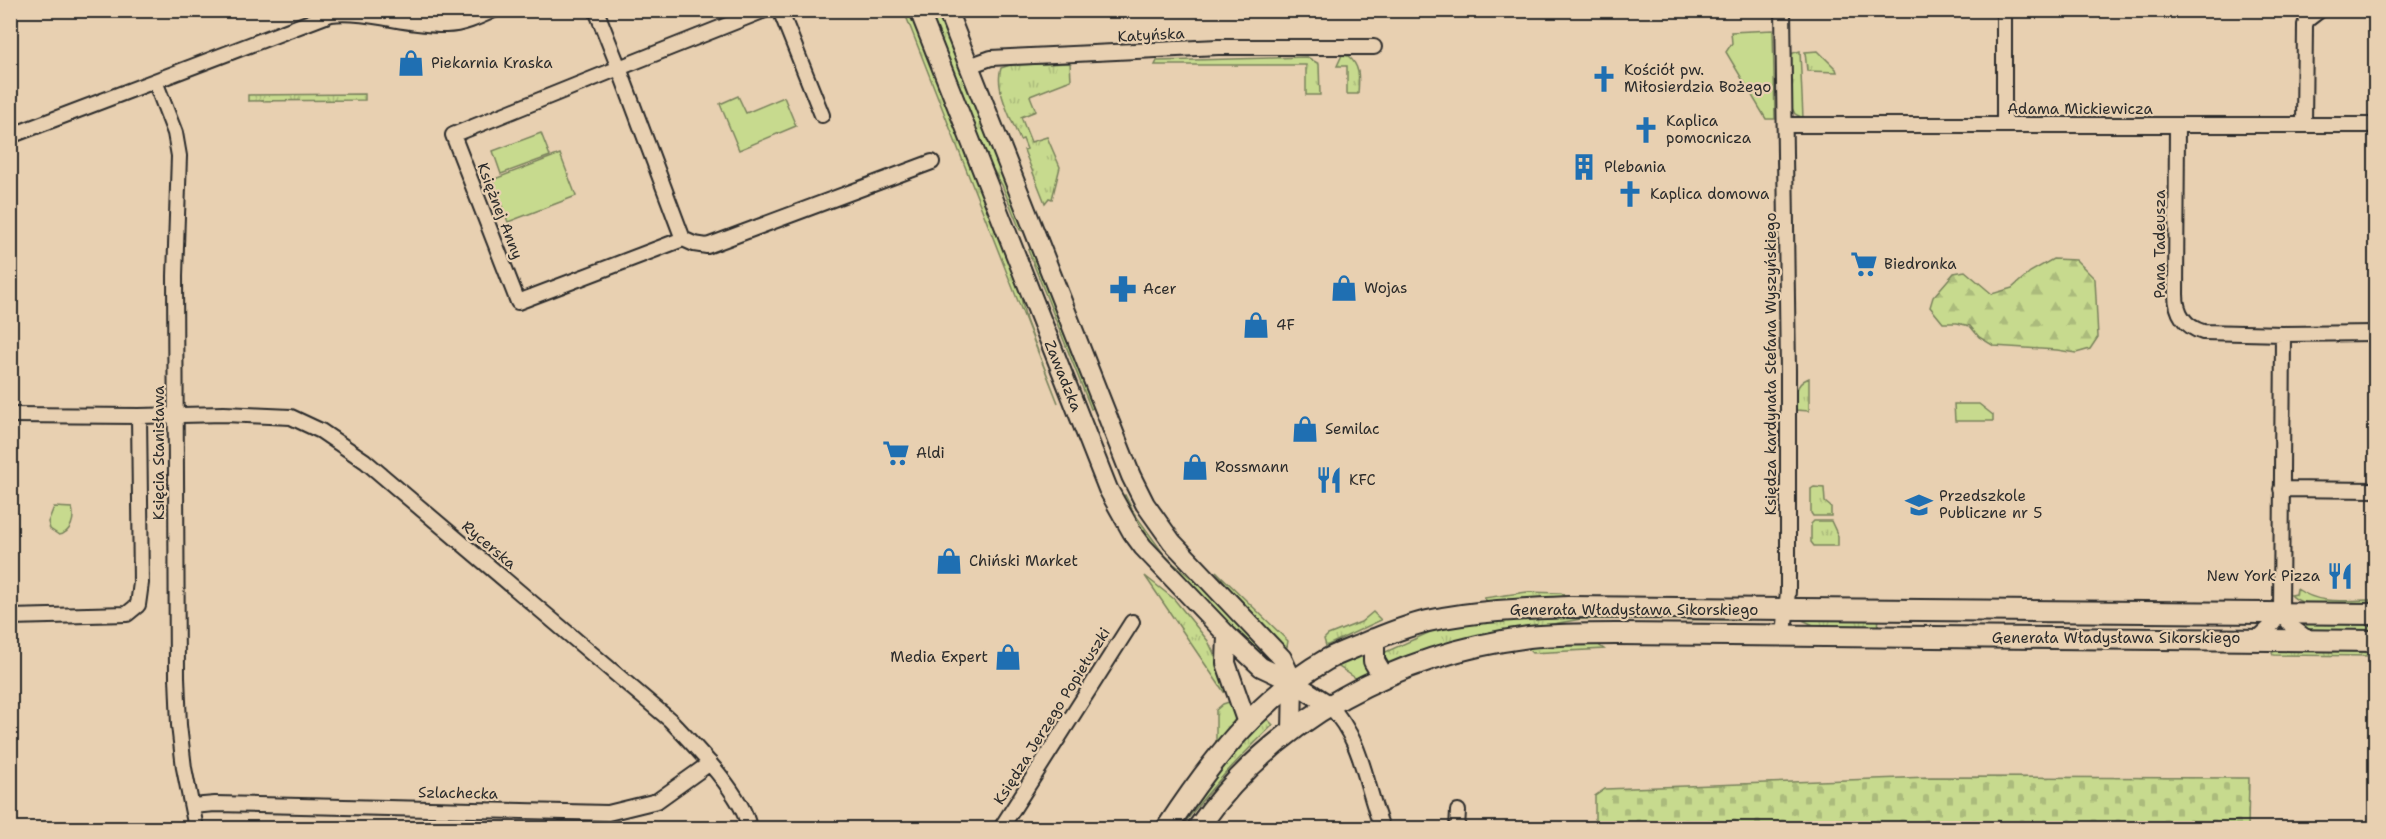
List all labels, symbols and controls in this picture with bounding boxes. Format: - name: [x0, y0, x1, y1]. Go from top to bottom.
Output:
- street label: Katyńska: [1117, 23, 1186, 47]
- shop icon: Piekarnia Kraska: [396, 48, 426, 78]
- place label: Piekarnia Kraska: [431, 53, 553, 73]
- place label: Kościół pw. Miłosierdzia Bożego: [1624, 60, 1771, 97]
- church icon: Kościół pw. Miłosierdzia Bożego: [1589, 64, 1619, 94]
- street label: Adama Mickiewicza: [2007, 99, 2153, 119]
- place label: Kaplica pomocnicza: [1666, 111, 1752, 148]
- church icon: Kaplica pomocnicza: [1631, 115, 1661, 145]
- building icon: Plebania: [1569, 152, 1599, 182]
- place label: Plebania: [1604, 157, 1667, 177]
- street label: Księżnej Anny: [472, 160, 528, 262]
- church icon: Kaplica domowa: [1615, 179, 1645, 209]
- place label: Kaplica domowa: [1650, 184, 1770, 204]
- street label: Pana Tadeusza: [2150, 189, 2170, 298]
- street label: Księdza kardynała Stefana Wyszyńskiego: [1761, 213, 1781, 515]
- supermarket icon: Biedronka: [1849, 249, 1879, 279]
- place label: Biedronka: [1884, 254, 1957, 274]
- shop icon: Wojas: [1329, 273, 1359, 303]
- pharmacy icon: Acer: [1108, 274, 1138, 304]
- place label: Wojas: [1364, 278, 1407, 298]
- place label: Acer: [1143, 279, 1177, 299]
- shop icon: 4F: [1241, 310, 1271, 340]
- place label: 4F: [1276, 315, 1295, 335]
- street label: Zawadzka: [1040, 337, 1087, 415]
- street label: Księcia Stanisława: [149, 385, 169, 520]
- shop icon: Semilac: [1290, 414, 1320, 444]
- place label: Semilac: [1325, 419, 1380, 439]
- supermarket icon: Aldi: [881, 438, 911, 468]
- place label: Aldi: [916, 443, 945, 463]
- shop icon: Rossmann: [1180, 452, 1210, 482]
- place label: Rossmann: [1215, 457, 1289, 477]
- restaurant icon: KFC: [1314, 465, 1344, 495]
- place label: KFC: [1349, 470, 1376, 490]
- place label: Przedszkole Publiczne nr 5: [1939, 486, 2043, 523]
- school or university icon: Przedszkole Publiczne nr 5: [1904, 490, 1934, 520]
- street label: Rycerska: [458, 516, 521, 574]
- shop icon: Chiński Market: [934, 546, 964, 576]
- place label: Chiński Market: [969, 551, 1078, 571]
- restaurant icon: New York Pizza: [2325, 561, 2355, 591]
- place label: New York Pizza: [2207, 566, 2321, 586]
- street label: Generała Władysława Sikorskiego: [1510, 600, 1758, 620]
- street label: Księdza Jerzego Popiełuszki: [989, 624, 1115, 808]
- street label: Generała Władysława Sikorskiego: [1992, 628, 2240, 648]
- shop icon: Media Expert: [993, 642, 1023, 672]
- place label: Media Expert: [890, 647, 988, 667]
- street label: Szlachecka: [418, 782, 499, 804]

